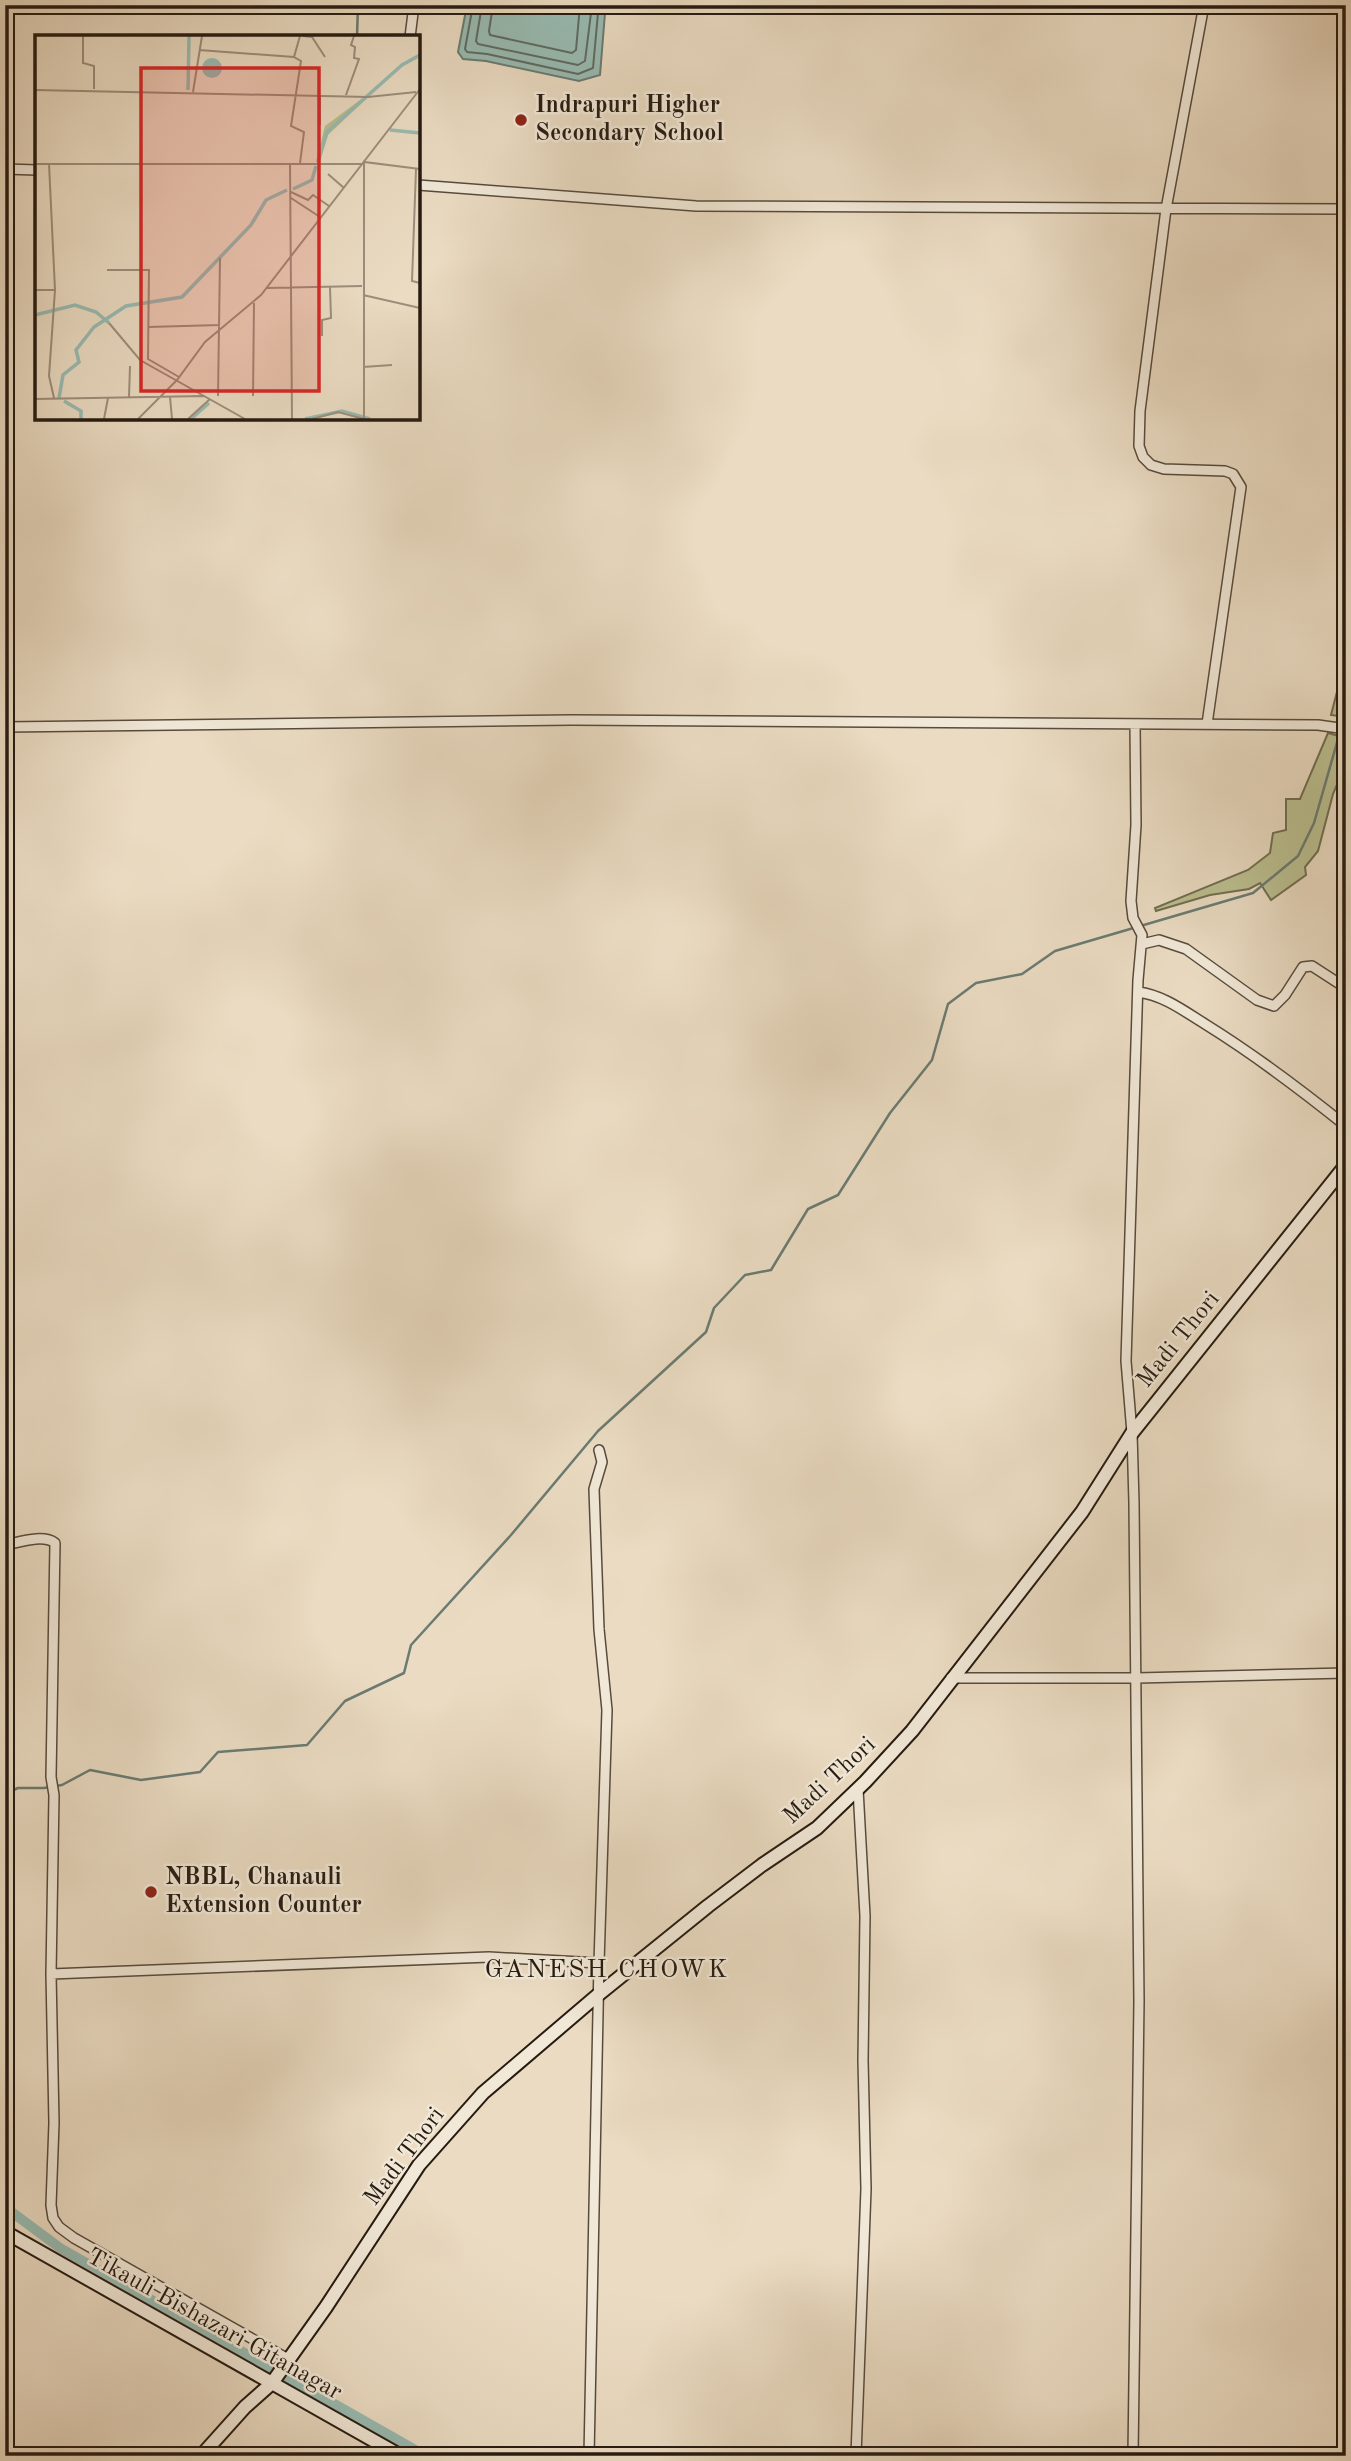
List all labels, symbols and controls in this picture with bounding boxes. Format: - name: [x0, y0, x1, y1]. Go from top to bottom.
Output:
- inset map: [35, 35, 420, 420]
- place label: Indrapuri Higher Secondary School: [535, 94, 724, 146]
- marker: Indrapuri Higher Secondary School: [513, 112, 529, 128]
- street label: Madi Thori: [1133, 1287, 1225, 1393]
- street label: Madi Thori: [779, 1733, 881, 1829]
- place label: NBBL, Chanauli Extension Counter: [165, 1866, 362, 1918]
- marker: NBBL, Chanauli Extension Counter: [143, 1884, 159, 1900]
- district label: GANESH CHOWK: [484, 1957, 730, 1983]
- street label: Madi Thori: [360, 2103, 450, 2211]
- street label: Tikauli Bishazari Gitanagar: [82, 2245, 346, 2405]

